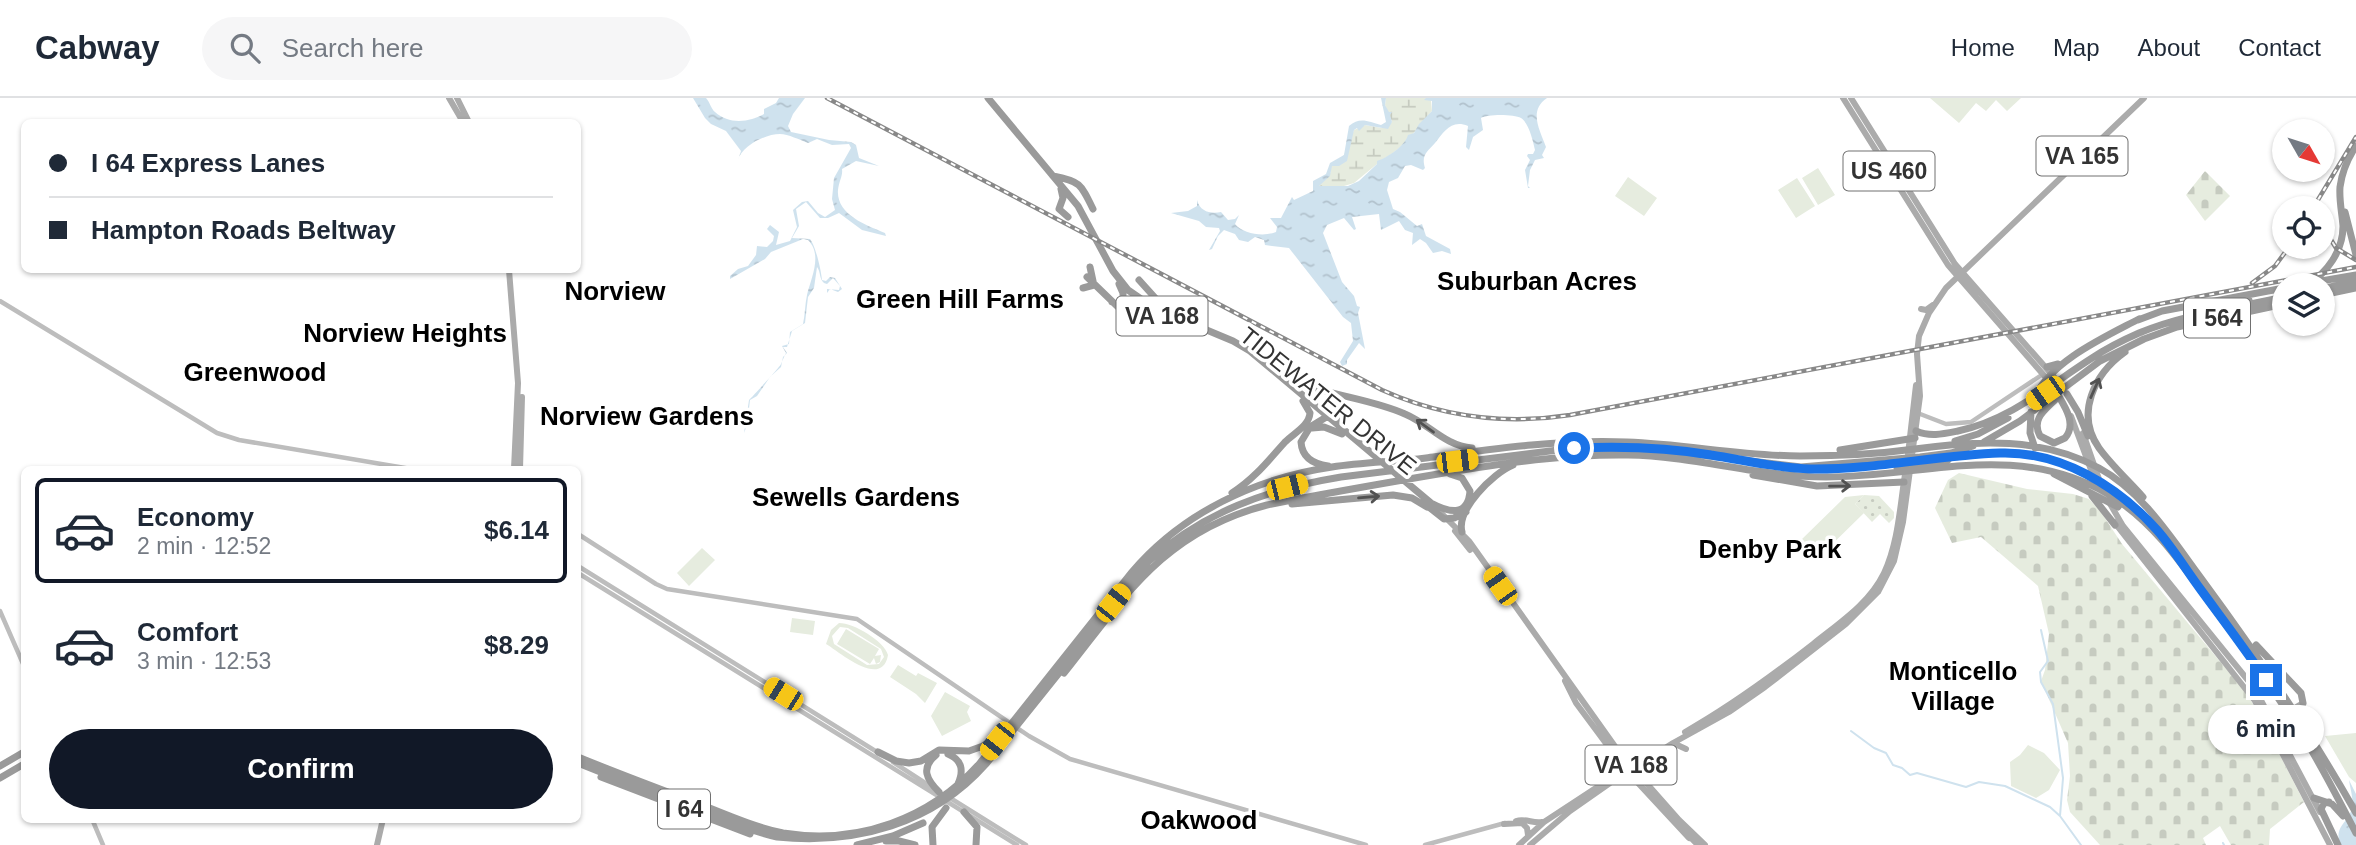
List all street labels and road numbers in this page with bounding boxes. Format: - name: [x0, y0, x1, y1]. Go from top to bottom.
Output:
- road number: VA 165: [2036, 137, 2128, 176]
- road number: US 460: [1843, 152, 1934, 190]
- road number: VA 168: [1116, 296, 1208, 336]
- road number: I 564: [2184, 298, 2250, 338]
- street label: TIDEWATER DRIVE: [1235, 321, 1422, 480]
- road number: VA 168: [1586, 746, 1676, 785]
- road number: I 64: [658, 790, 710, 828]

